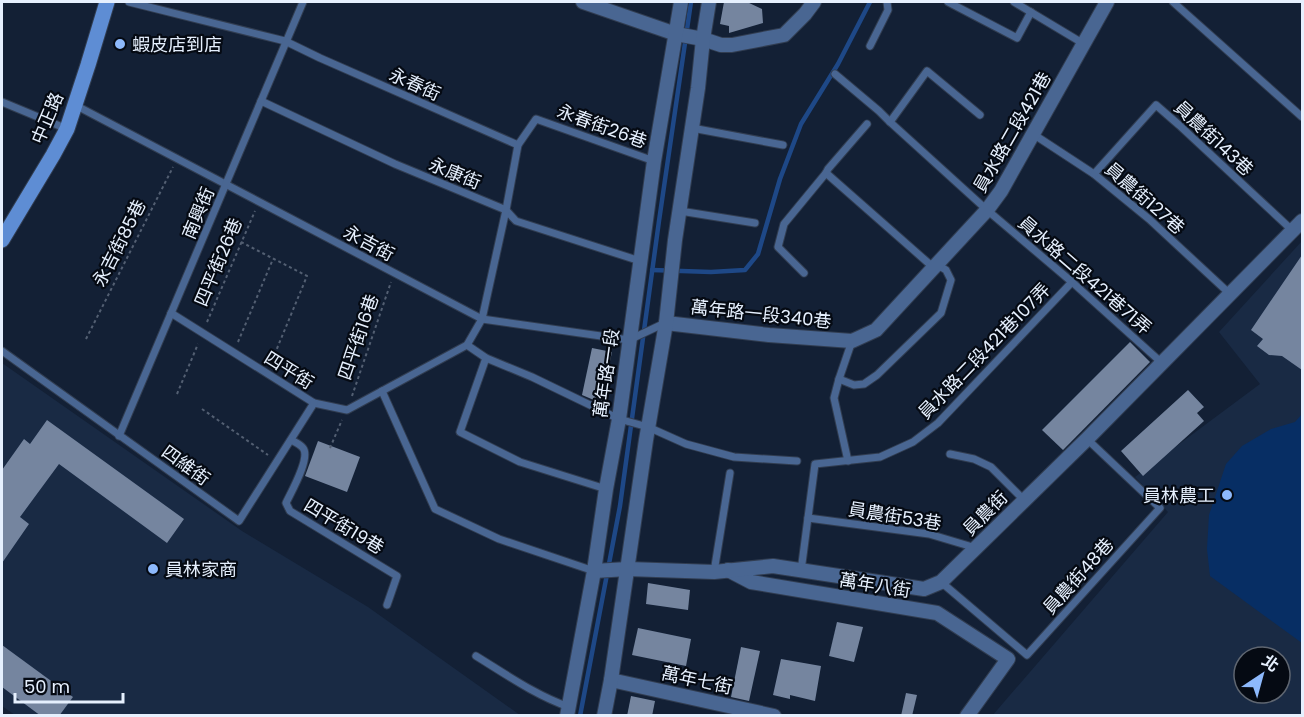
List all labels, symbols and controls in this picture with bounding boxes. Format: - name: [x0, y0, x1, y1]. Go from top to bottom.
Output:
- place label: 蝦皮店到店: [132, 32, 222, 57]
- marker: 蝦皮店到店: [113, 37, 127, 51]
- street label: 永春街: [385, 62, 445, 106]
- street label: 員水路二段421巷: [967, 67, 1057, 197]
- street label: 中正路: [25, 88, 69, 148]
- street label: 員農街143巷: [1169, 95, 1259, 181]
- street label: 永春街26巷: [554, 98, 650, 154]
- street label: 永康街: [425, 151, 485, 195]
- street label: 員農街127巷: [1100, 156, 1190, 240]
- street label: 南興街: [176, 183, 220, 243]
- street label: 永吉街85巷: [86, 195, 152, 291]
- street label: 員水路二段421巷71弄: [1013, 210, 1157, 340]
- street label: 四平街26巷: [188, 214, 248, 310]
- street label: 永吉街: [339, 219, 399, 267]
- street label: 員水路二段421巷107弄: [912, 277, 1056, 425]
- street label: 四平街16巷: [332, 291, 384, 383]
- street label: 萬年路一段340巷: [689, 294, 833, 334]
- street label: 萬年路一段: [587, 327, 625, 419]
- street label: 四平街: [259, 345, 319, 395]
- street label: 四維街: [157, 439, 215, 491]
- place label: 員林農工: [1143, 483, 1215, 508]
- street label: 員農街: [957, 485, 1013, 541]
- marker: 員林農工: [1220, 488, 1234, 502]
- street label: 四平街19巷: [299, 492, 389, 560]
- street label: 員農街53巷: [847, 496, 943, 536]
- street label: 員農街48巷: [1037, 532, 1119, 620]
- place label: 員林家商: [165, 557, 237, 582]
- marker: 員林家商: [146, 562, 160, 576]
- street label: 萬年八街: [837, 567, 913, 603]
- north arrow: [1232, 645, 1292, 705]
- text: 北: [1257, 649, 1284, 677]
- street label: 萬年七街: [659, 660, 735, 700]
- scale bar: [15, 666, 123, 704]
- text: 50 m: [24, 674, 70, 699]

